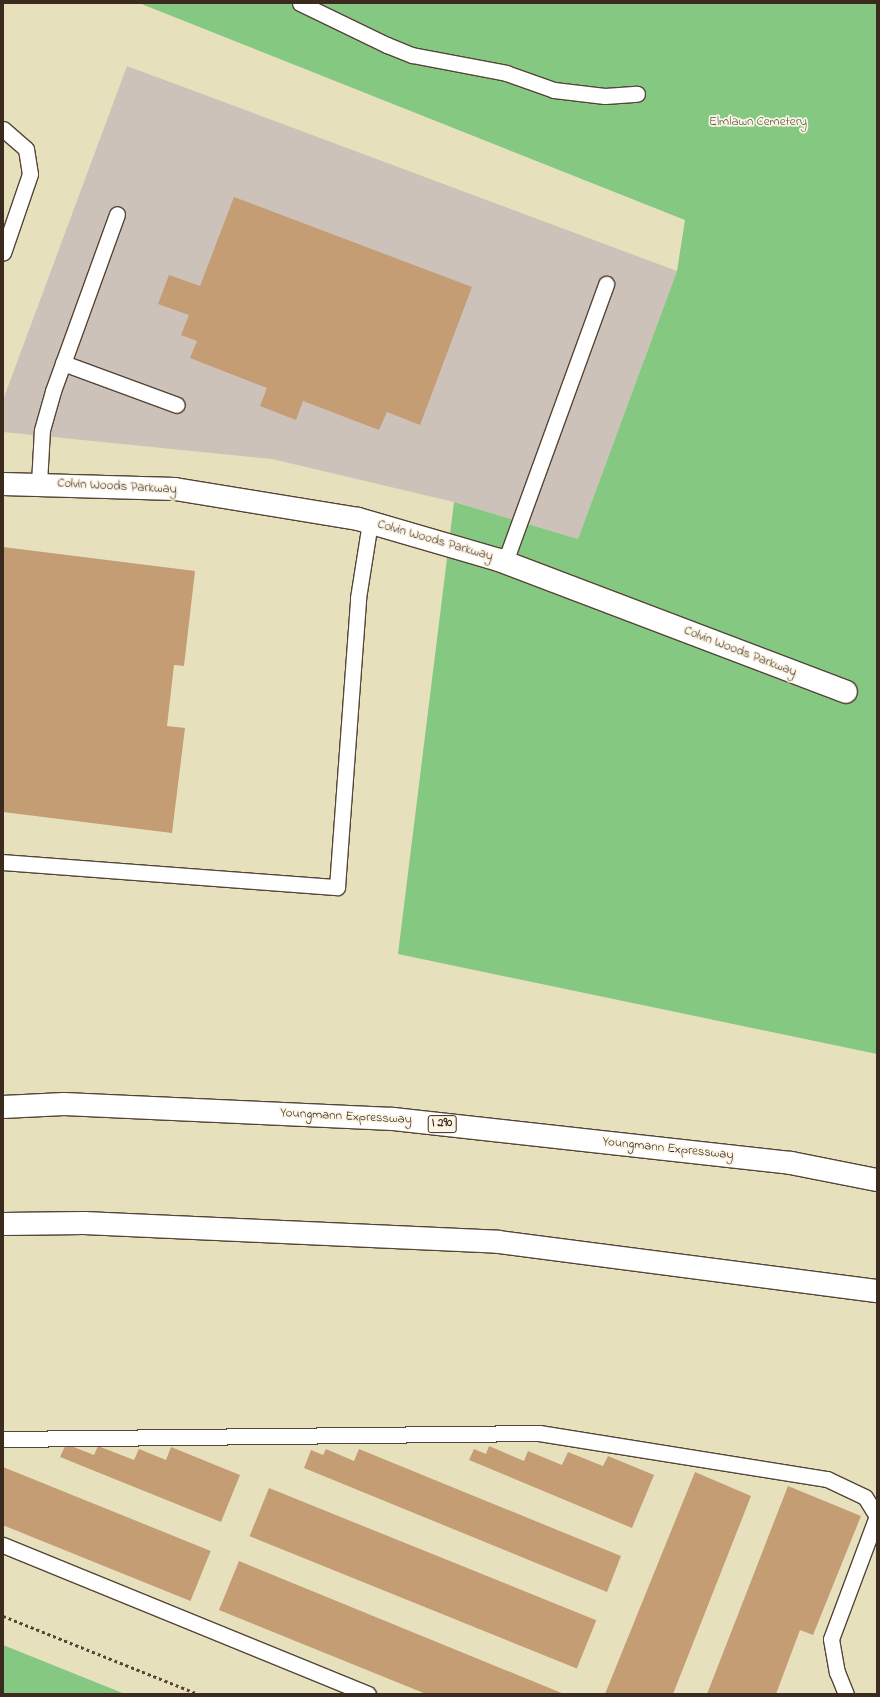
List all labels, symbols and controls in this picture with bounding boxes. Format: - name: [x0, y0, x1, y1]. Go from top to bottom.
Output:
- park label: Elmlawn Cemetery: [709, 114, 807, 130]
- street label: Colvin Woods Parkway: [57, 476, 177, 498]
- street label: Colvin Woods Parkway: [375, 517, 495, 565]
- street label: Colvin Woods Parkway: [681, 623, 799, 681]
- street label: Youngmann Expressway: [280, 1106, 412, 1128]
- road number: I 290: [427, 1114, 457, 1134]
- street label: Youngmann Expressway: [602, 1134, 734, 1164]

